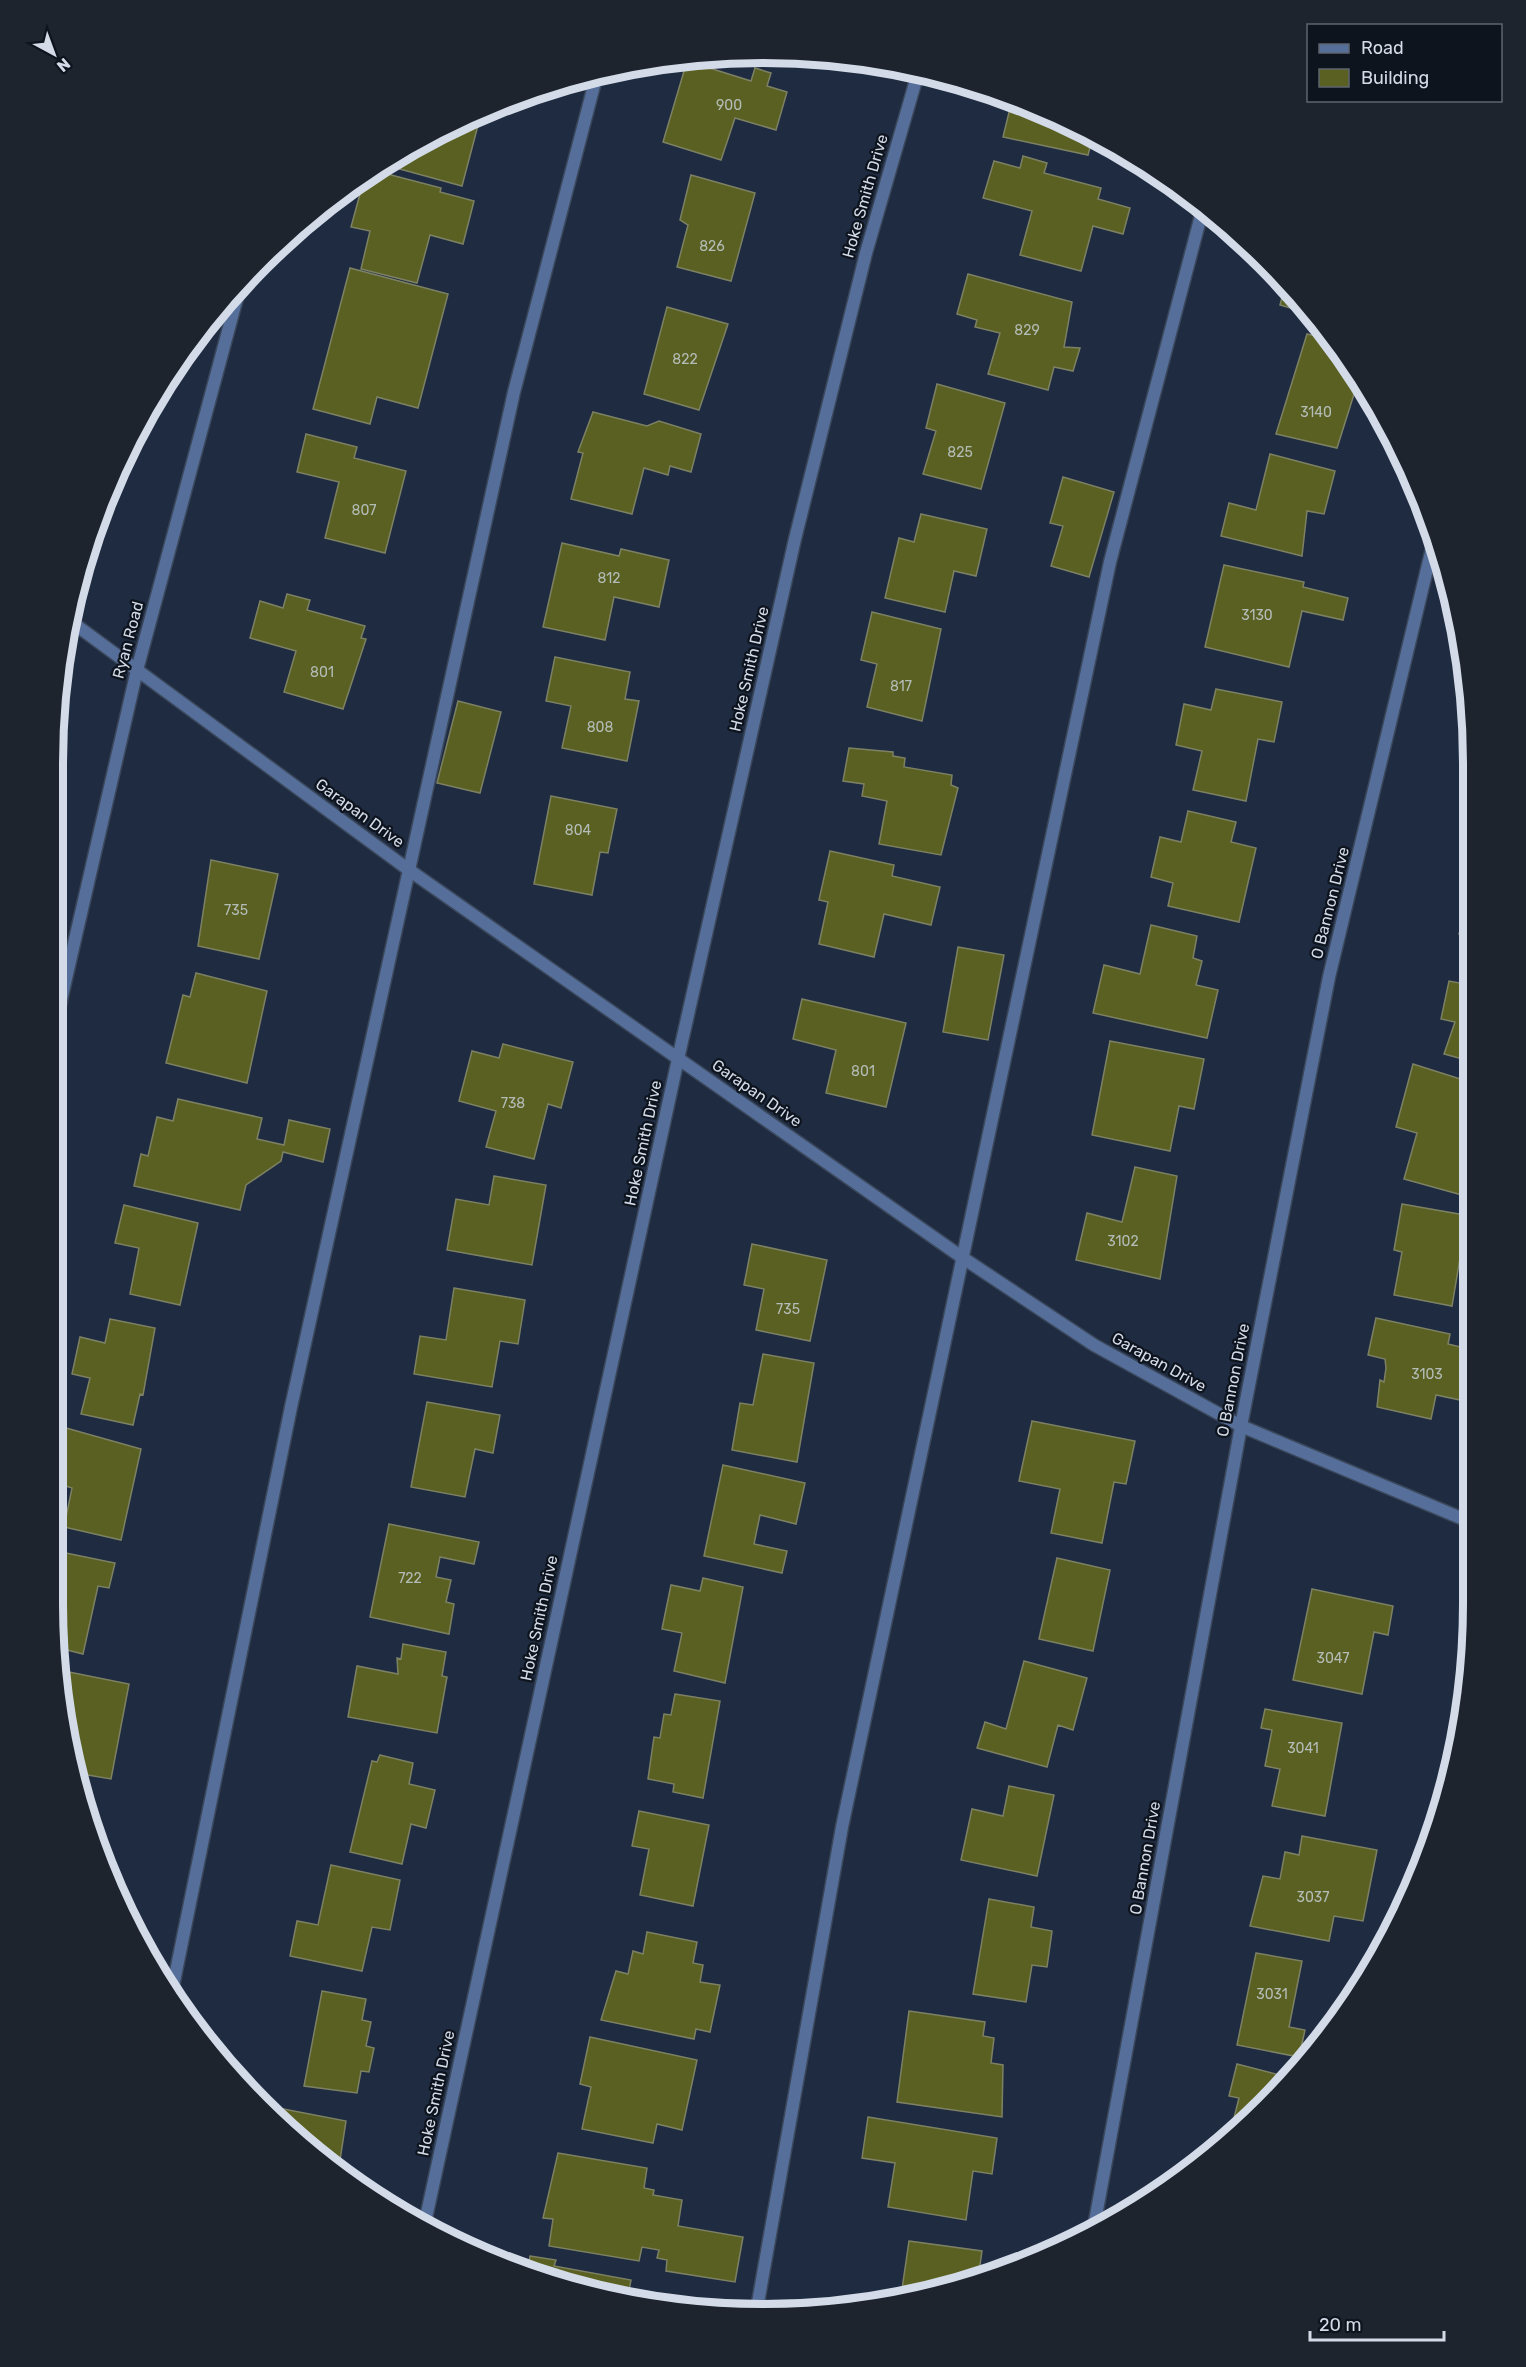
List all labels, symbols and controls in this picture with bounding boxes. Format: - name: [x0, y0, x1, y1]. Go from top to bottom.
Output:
- north arrow: [24, 24, 84, 84]
- legend: [1307, 24, 1502, 102]
- text: Road: [1361, 37, 1404, 59]
- text: N: [53, 54, 74, 76]
- text: Building: [1361, 67, 1429, 89]
- house number: 900: [716, 97, 742, 114]
- street label: Hoke Smith Drive: [838, 132, 892, 260]
- house number: 826: [699, 238, 725, 255]
- house number: 829: [1014, 322, 1040, 339]
- house number: 822: [672, 351, 698, 368]
- house number: 3140: [1300, 404, 1332, 421]
- house number: 825: [947, 444, 973, 461]
- house number: 807: [352, 502, 376, 519]
- house number: 812: [597, 570, 621, 587]
- street label: Ryan Road: [109, 599, 147, 681]
- street label: Hoke Smith Drive: [725, 605, 773, 733]
- house number: 3130: [1241, 607, 1273, 624]
- house number: 801: [310, 664, 334, 681]
- house number: 817: [890, 678, 912, 695]
- house number: 808: [587, 719, 613, 736]
- street label: Garapan Drive: [312, 774, 408, 852]
- house number: 804: [565, 822, 592, 839]
- street label: O Bannon Drive: [1307, 845, 1353, 961]
- house number: 735: [224, 902, 248, 919]
- street label: Garapan Drive: [709, 1055, 805, 1131]
- house number: 801: [851, 1063, 875, 1080]
- street label: Hoke Smith Drive: [620, 1078, 666, 1207]
- house number: 738: [501, 1095, 525, 1112]
- house number: 3102: [1107, 1233, 1139, 1250]
- house number: 735: [776, 1301, 800, 1318]
- street label: O Bannon Drive: [1213, 1322, 1253, 1438]
- street label: Garapan Drive: [1108, 1328, 1210, 1396]
- house number: 3103: [1411, 1366, 1443, 1383]
- street label: Hoke Smith Drive: [516, 1553, 562, 1682]
- house number: 722: [398, 1570, 422, 1587]
- house number: 3047: [1317, 1650, 1349, 1667]
- house number: 3041: [1287, 1740, 1319, 1757]
- street label: O Bannon Drive: [1126, 1800, 1164, 1916]
- house number: 3037: [1297, 1889, 1329, 1906]
- house number: 3031: [1256, 1986, 1288, 2003]
- street label: Hoke Smith Drive: [413, 2028, 459, 2157]
- scale bar: [1310, 2304, 1444, 2342]
- text: 20 m: [1319, 2314, 1361, 2336]

